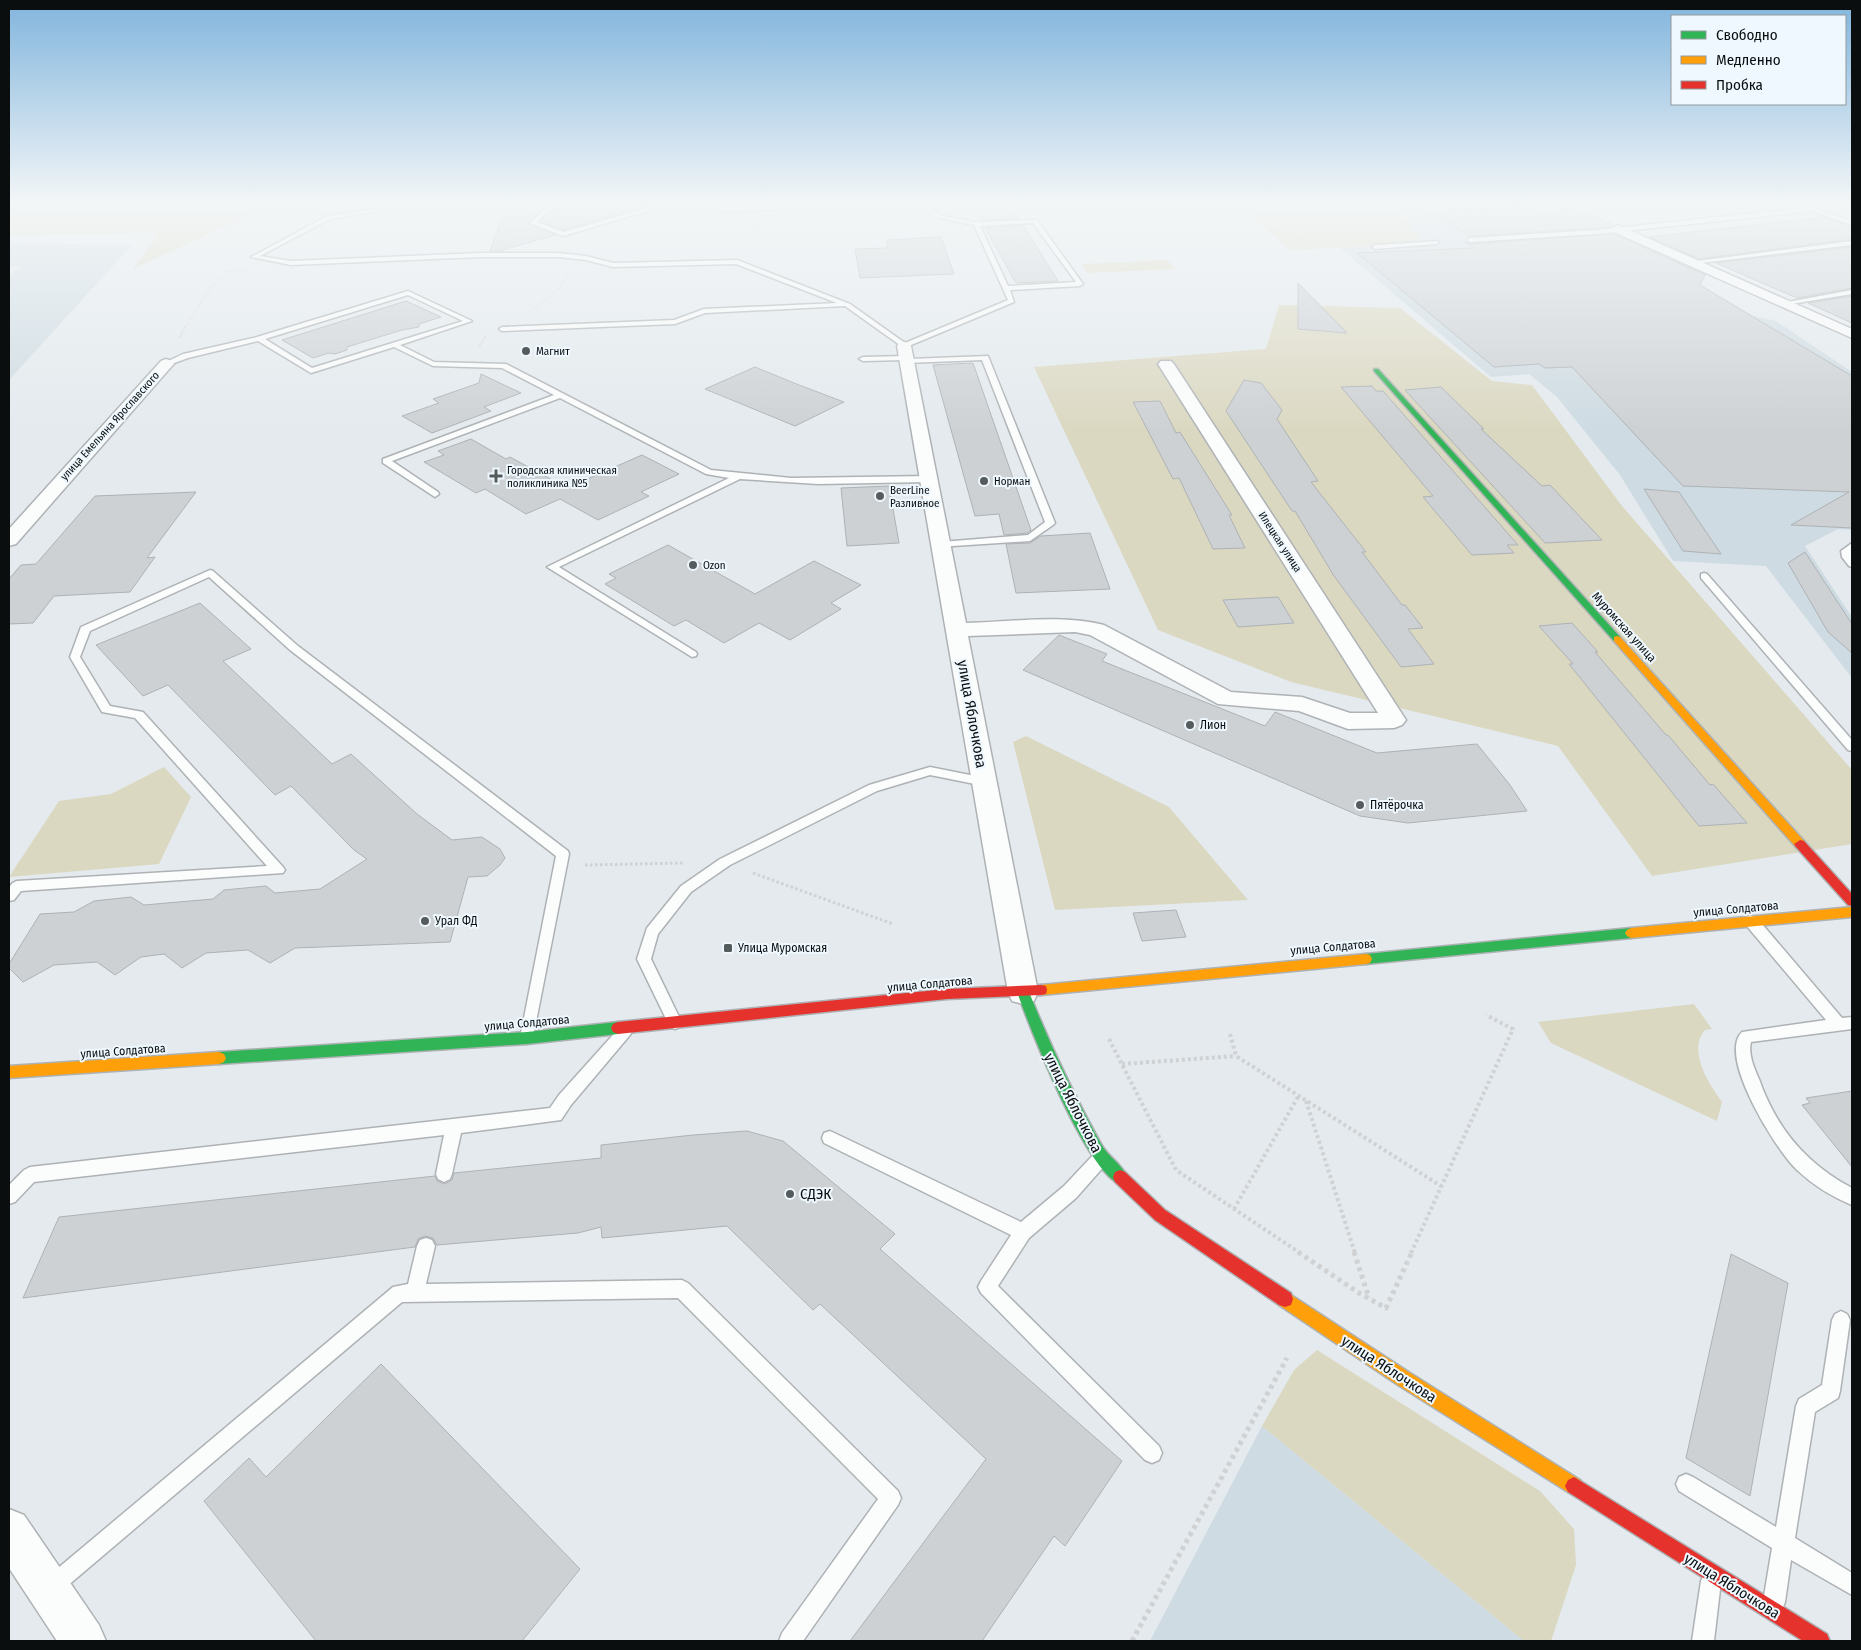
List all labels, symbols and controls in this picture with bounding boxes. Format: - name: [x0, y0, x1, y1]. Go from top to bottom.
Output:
- legend: [1671, 15, 1846, 105]
- text: Свободно: [1716, 26, 1778, 44]
- text: Медленно: [1716, 51, 1781, 69]
- text: Пробка: [1716, 76, 1763, 94]
- marker: Магнит: [520, 345, 532, 357]
- place label: Магнит: [536, 345, 570, 358]
- street label: улица Емельяна Ярославского: [58, 369, 162, 483]
- place label: Городская клиническая поликлиника №5: [507, 464, 617, 490]
- marker: Городская клиническая поликлиника №5: [489, 469, 503, 483]
- marker: Норман: [978, 475, 990, 487]
- place label: Норман: [994, 475, 1030, 488]
- place label: BeerLine Разливное: [890, 484, 940, 510]
- marker: BeerLine Разливное: [874, 490, 886, 502]
- street label: Илецкая улица: [1256, 509, 1304, 575]
- marker: Ozon: [687, 559, 699, 571]
- place label: Ozon: [703, 559, 726, 572]
- street label: Муромская улица: [1589, 589, 1659, 665]
- street label: улица Яблочкова: [954, 659, 990, 769]
- place label: Лион: [1200, 718, 1226, 732]
- marker: Лион: [1184, 719, 1196, 731]
- place label: Пятёрочка: [1370, 798, 1424, 812]
- marker: Пятёрочка: [1354, 799, 1366, 811]
- street label: улица Солдатова: [1693, 898, 1779, 920]
- place label: Урал ФД: [434, 914, 478, 928]
- marker: Урал ФД: [419, 915, 431, 927]
- street label: улица Солдатова: [1290, 936, 1376, 958]
- place label: Улица Муромская: [737, 941, 827, 955]
- marker: Улица Муромская: [722, 942, 734, 954]
- street label: улица Солдатова: [887, 973, 973, 995]
- street label: улица Солдатова: [484, 1012, 570, 1034]
- street label: улица Солдатова: [80, 1041, 166, 1061]
- street label: улица Яблочкова: [1040, 1050, 1106, 1156]
- place label: СДЭК: [800, 1185, 831, 1203]
- marker: СДЭК: [784, 1188, 796, 1200]
- street label: улица Яблочкова: [1338, 1332, 1440, 1406]
- street label: улица Яблочкова: [1681, 1549, 1783, 1623]

